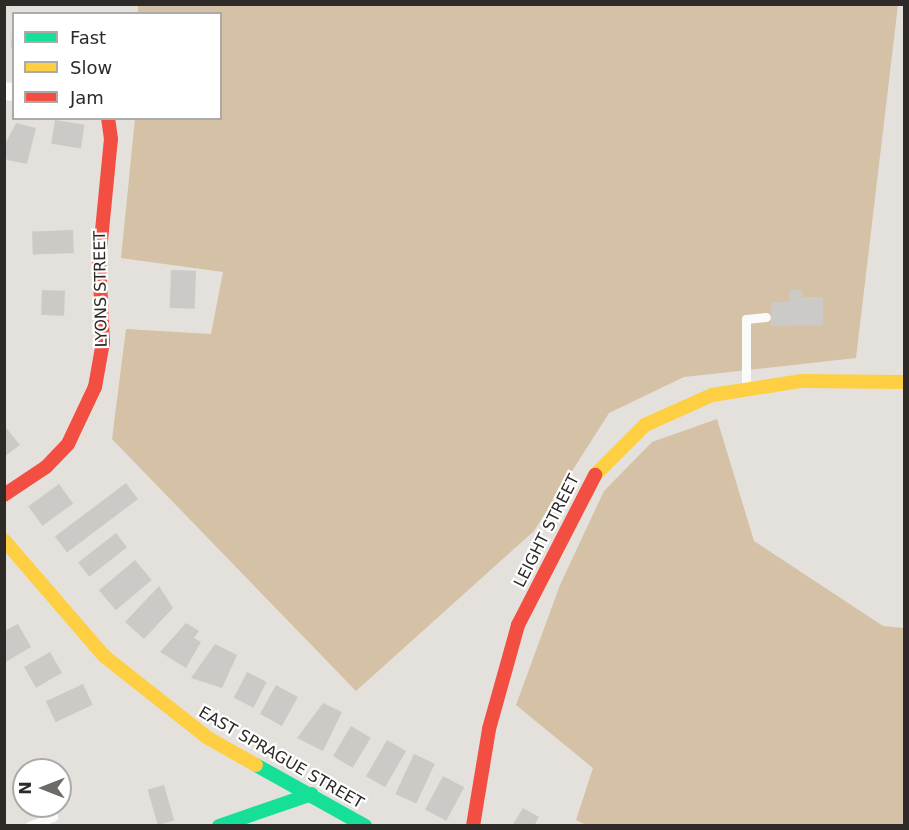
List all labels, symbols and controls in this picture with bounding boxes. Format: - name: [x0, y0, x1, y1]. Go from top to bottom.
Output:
- legend: [12, 12, 222, 120]
- text: Fast: [70, 27, 106, 48]
- text: Slow: [70, 57, 112, 78]
- text: Jam: [70, 87, 104, 108]
- street label: LYONS STREET: [90, 231, 112, 347]
- street label: LEIGHT STREET: [510, 471, 584, 591]
- street label: EAST SPRAGUE STREET: [195, 703, 367, 813]
- north arrow: [12, 758, 72, 818]
- text: N: [16, 781, 35, 795]

